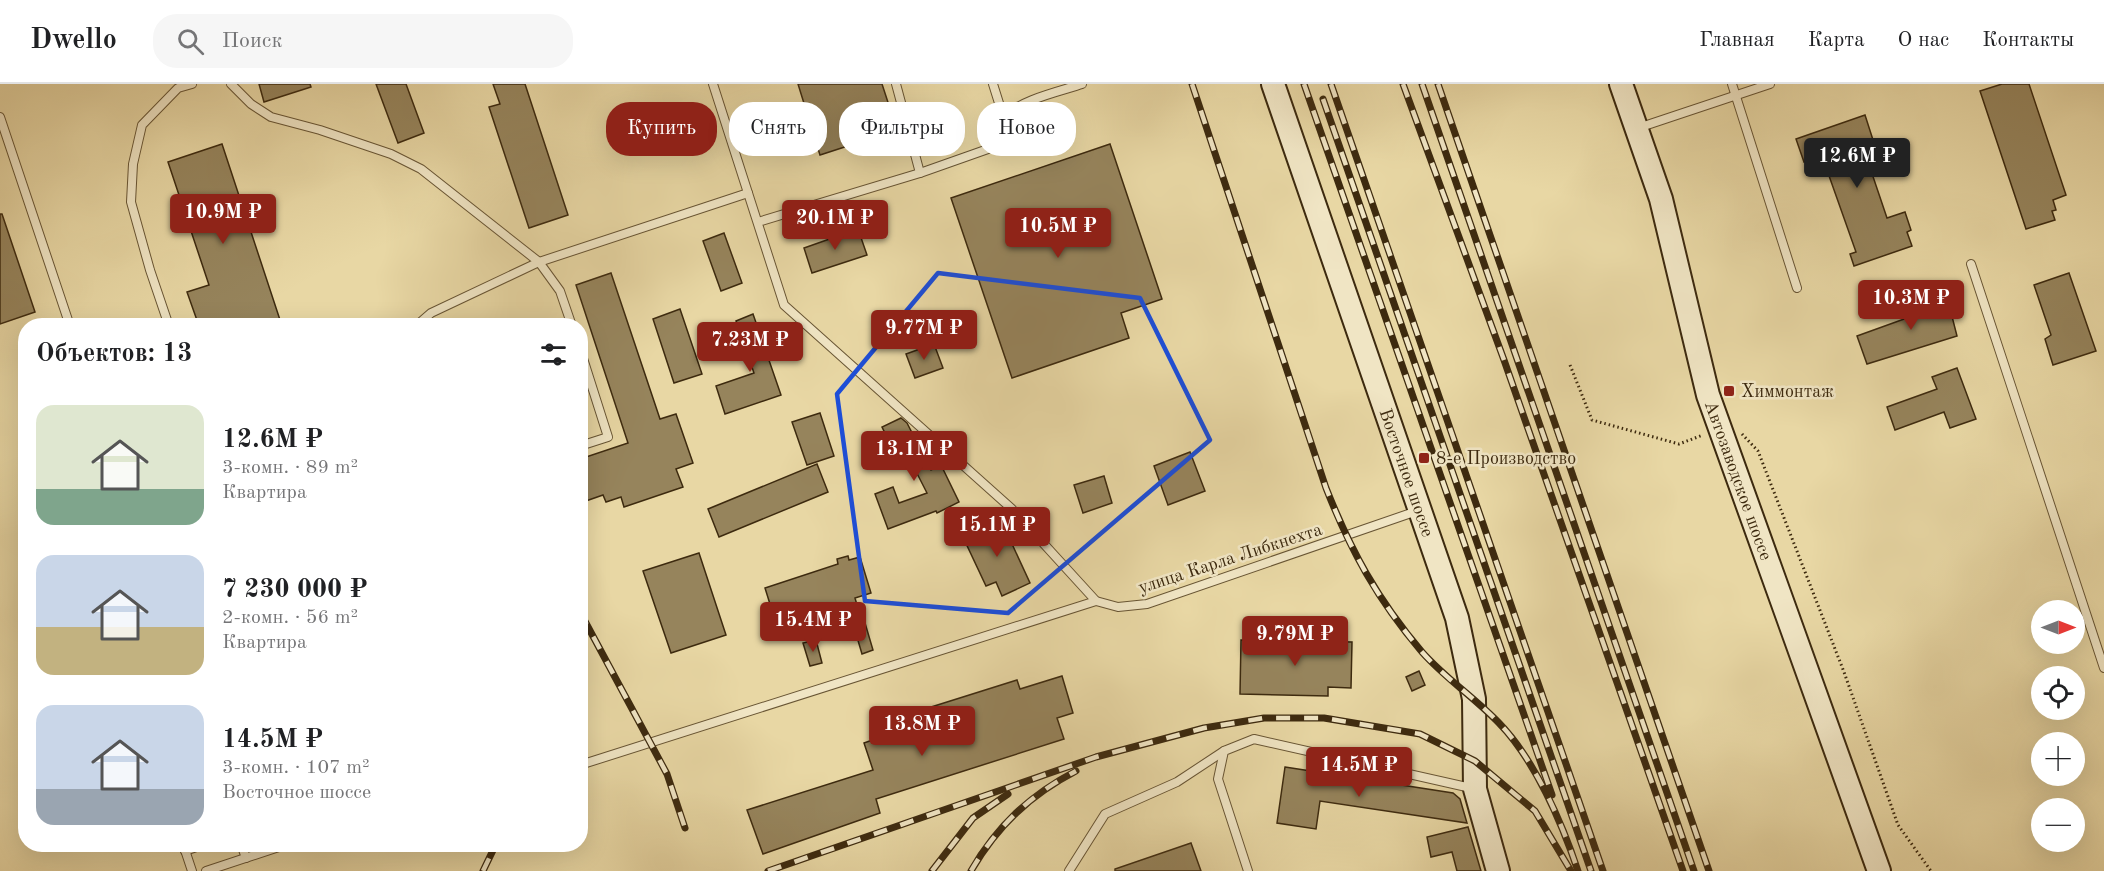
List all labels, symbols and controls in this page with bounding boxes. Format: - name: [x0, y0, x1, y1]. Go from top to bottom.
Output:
- search box: [153, 14, 573, 68]
- icon: search: [174, 25, 207, 58]
- text: Dwello: [30, 27, 117, 55]
- text: Поиск: [222, 30, 282, 52]
- text: Главная: [1699, 30, 1775, 51]
- text: Карта: [1808, 30, 1865, 51]
- text: О нас: [1898, 30, 1949, 51]
- text: Контакты: [1982, 30, 2074, 51]
- chip: Купить: [606, 102, 717, 156]
- chip: Снять: [729, 102, 827, 156]
- chip: Фильтры: [839, 102, 965, 156]
- chip: Новое: [977, 102, 1076, 156]
- pin: 12.6M ₽: [1802, 138, 1912, 189]
- text: 12.6M ₽: [1818, 147, 1896, 167]
- pin: 10.9M ₽: [168, 194, 278, 245]
- pin: 20.1M ₽: [780, 200, 890, 251]
- text: 10.9M ₽: [184, 203, 262, 223]
- pin: 10.5M ₽: [1003, 208, 1113, 259]
- text: 20.1M ₽: [796, 209, 874, 229]
- text: 10.5M ₽: [1019, 217, 1097, 237]
- pin: 10.3M ₽: [1856, 280, 1966, 331]
- text: 10.3M ₽: [1872, 289, 1950, 309]
- pin: 9.77M ₽: [869, 310, 979, 361]
- text: 9.77M ₽: [885, 319, 963, 339]
- pin: 7.23M ₽: [695, 322, 805, 373]
- text: 7.23M ₽: [711, 331, 789, 351]
- icon: filters: [537, 338, 570, 371]
- text: Объектов: 13: [36, 341, 192, 367]
- place label: Химмонтаж: [1741, 383, 1834, 401]
- marker: Химмонтаж: [1722, 384, 1736, 398]
- street label: Автозаводское шоссе: [1701, 398, 1775, 563]
- street label: Восточное шоссе: [1376, 406, 1436, 539]
- text: 12.6M ₽: [222, 427, 323, 453]
- icon: home: [84, 429, 156, 501]
- pin: 13.1M ₽: [859, 431, 969, 482]
- text: 13.1M ₽: [875, 440, 953, 460]
- place label: 8-е Производство: [1436, 450, 1576, 468]
- marker: 8-е Производство: [1417, 451, 1431, 465]
- text: 3-комн. · 89 m²: [222, 458, 358, 478]
- text: Квартира: [222, 483, 307, 503]
- pin: 15.1M ₽: [942, 507, 1052, 558]
- text: 15.1M ₽: [958, 516, 1036, 536]
- street label: улица Карла Либкнехта: [1136, 521, 1324, 597]
- text: 7 230 000 ₽: [222, 577, 368, 603]
- icon: home: [84, 579, 156, 651]
- north arrow: [2031, 600, 2085, 654]
- map controls: [2031, 600, 2085, 852]
- pin: 15.4M ₽: [758, 602, 868, 653]
- text: 2-комн. · 56 m²: [222, 608, 358, 628]
- text: 15.4M ₽: [774, 611, 852, 631]
- pin: 9.79M ₽: [1240, 616, 1350, 667]
- text: 9.79M ₽: [1256, 625, 1334, 645]
- text: Квартира: [222, 633, 307, 653]
- button: locate: [2031, 666, 2085, 720]
- pin: 13.8M ₽: [867, 706, 977, 757]
- text: 13.8M ₽: [883, 715, 961, 735]
- text: 14.5M ₽: [222, 727, 323, 753]
- icon: home: [84, 729, 156, 801]
- button: +: [2031, 732, 2085, 786]
- pin: 14.5M ₽: [1304, 747, 1414, 798]
- text: 14.5M ₽: [1320, 756, 1398, 776]
- text: 3-комн. · 107 m²: [222, 758, 370, 778]
- text: Восточное шоссе: [222, 783, 371, 803]
- button: −: [2031, 798, 2085, 852]

